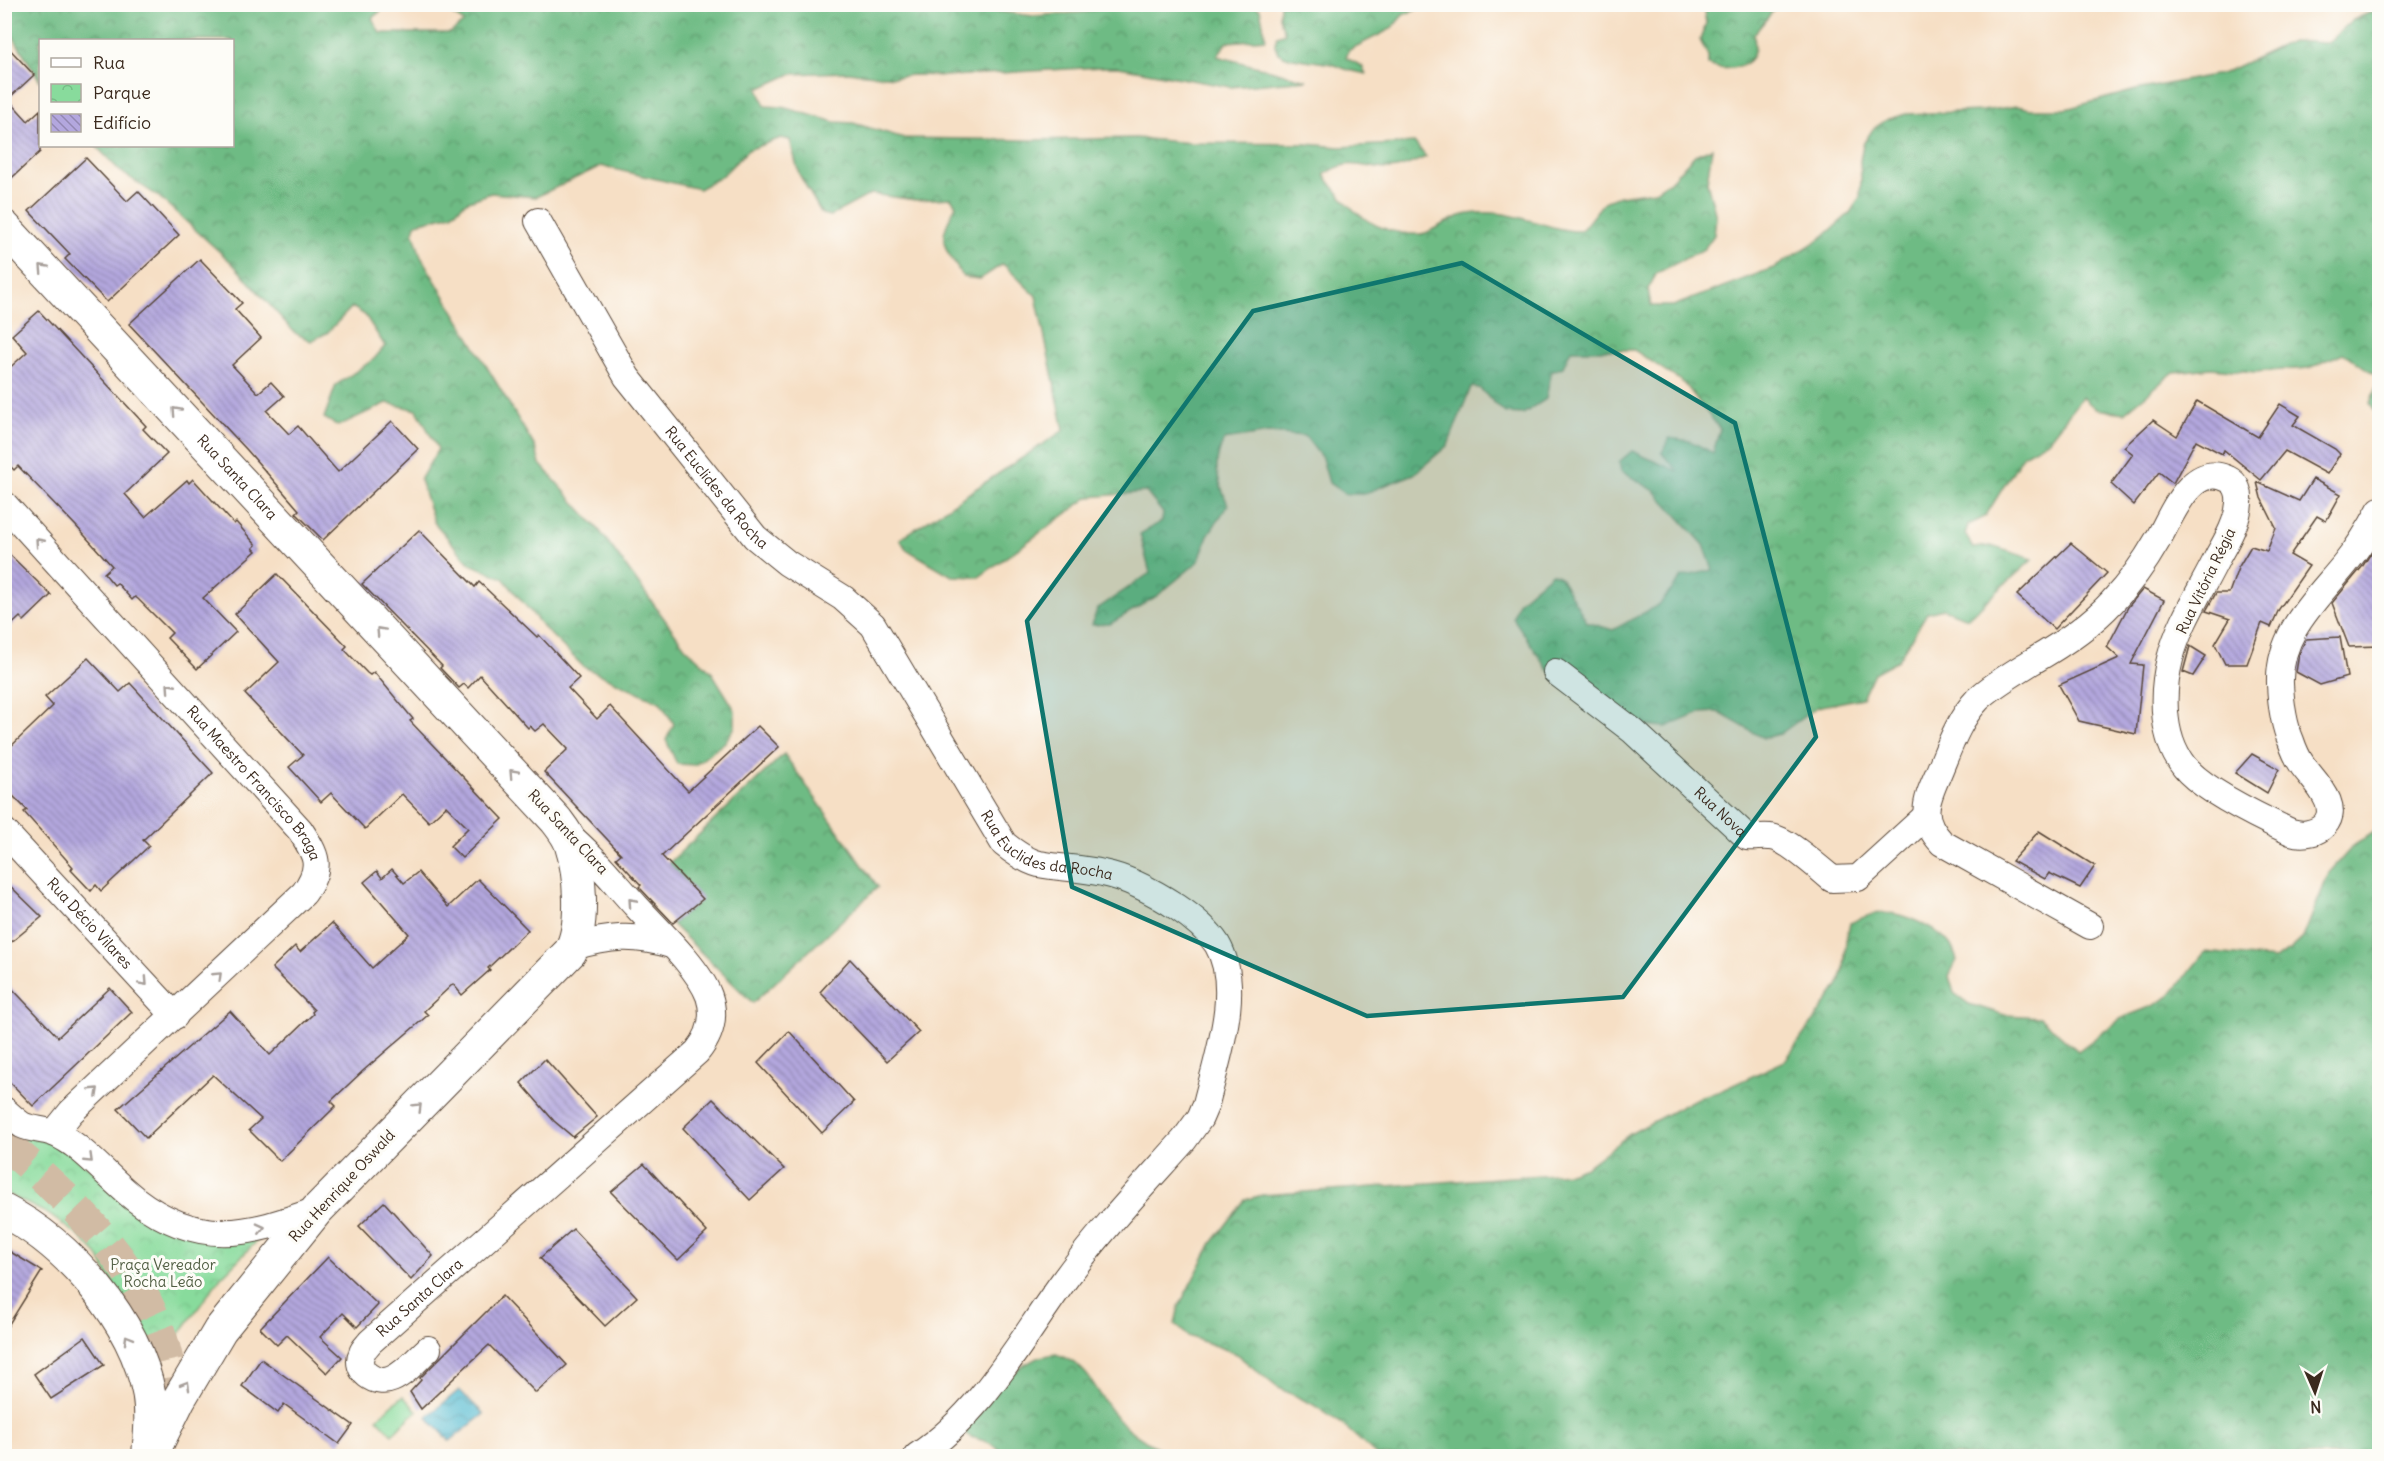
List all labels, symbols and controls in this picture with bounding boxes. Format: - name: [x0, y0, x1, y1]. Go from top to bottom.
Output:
- legend: [39, 39, 234, 147]
- text: Rua: [93, 51, 125, 74]
- text: Parque: [93, 81, 151, 104]
- text: Edifício: [93, 111, 151, 134]
- one-way arrow: [39, 265, 50, 275]
- one-way arrow: [172, 407, 183, 418]
- street label: Rua Euclides da Rocha: [661, 422, 772, 553]
- street label: Rua Santa Clara: [193, 430, 282, 524]
- street label: Rua Vitória Régia: [2172, 524, 2240, 637]
- one-way arrow: [35, 538, 46, 549]
- one-way arrow: [376, 627, 387, 637]
- one-way arrow: [166, 683, 177, 694]
- street label: Rua Maestro Francisco Braga: [183, 701, 325, 863]
- one-way arrow: [509, 770, 520, 780]
- street label: Rua Nova: [1690, 783, 1751, 841]
- street label: Rua Santa Clara: [524, 785, 613, 878]
- street label: Rua Euclides da Rocha: [977, 806, 1115, 884]
- street label: Rua Décio Vilares: [43, 874, 137, 973]
- one-way arrow: [628, 898, 639, 909]
- one-way arrow: [210, 972, 221, 983]
- one-way arrow: [137, 976, 148, 986]
- one-way arrow: [88, 1087, 98, 1098]
- one-way arrow: [410, 1104, 421, 1115]
- street label: Rua Henrique Oswald: [285, 1125, 399, 1246]
- one-way arrow: [82, 1152, 93, 1163]
- one-way arrow: [256, 1222, 266, 1235]
- street label: Rua Santa Clara: [372, 1254, 467, 1341]
- park label: Praça Vereador Rocha Leão: [110, 1255, 216, 1291]
- one-way arrow: [124, 1335, 136, 1345]
- north arrow: [2285, 1362, 2345, 1422]
- one-way arrow: [179, 1381, 191, 1391]
- text: N: [2310, 1397, 2322, 1417]

